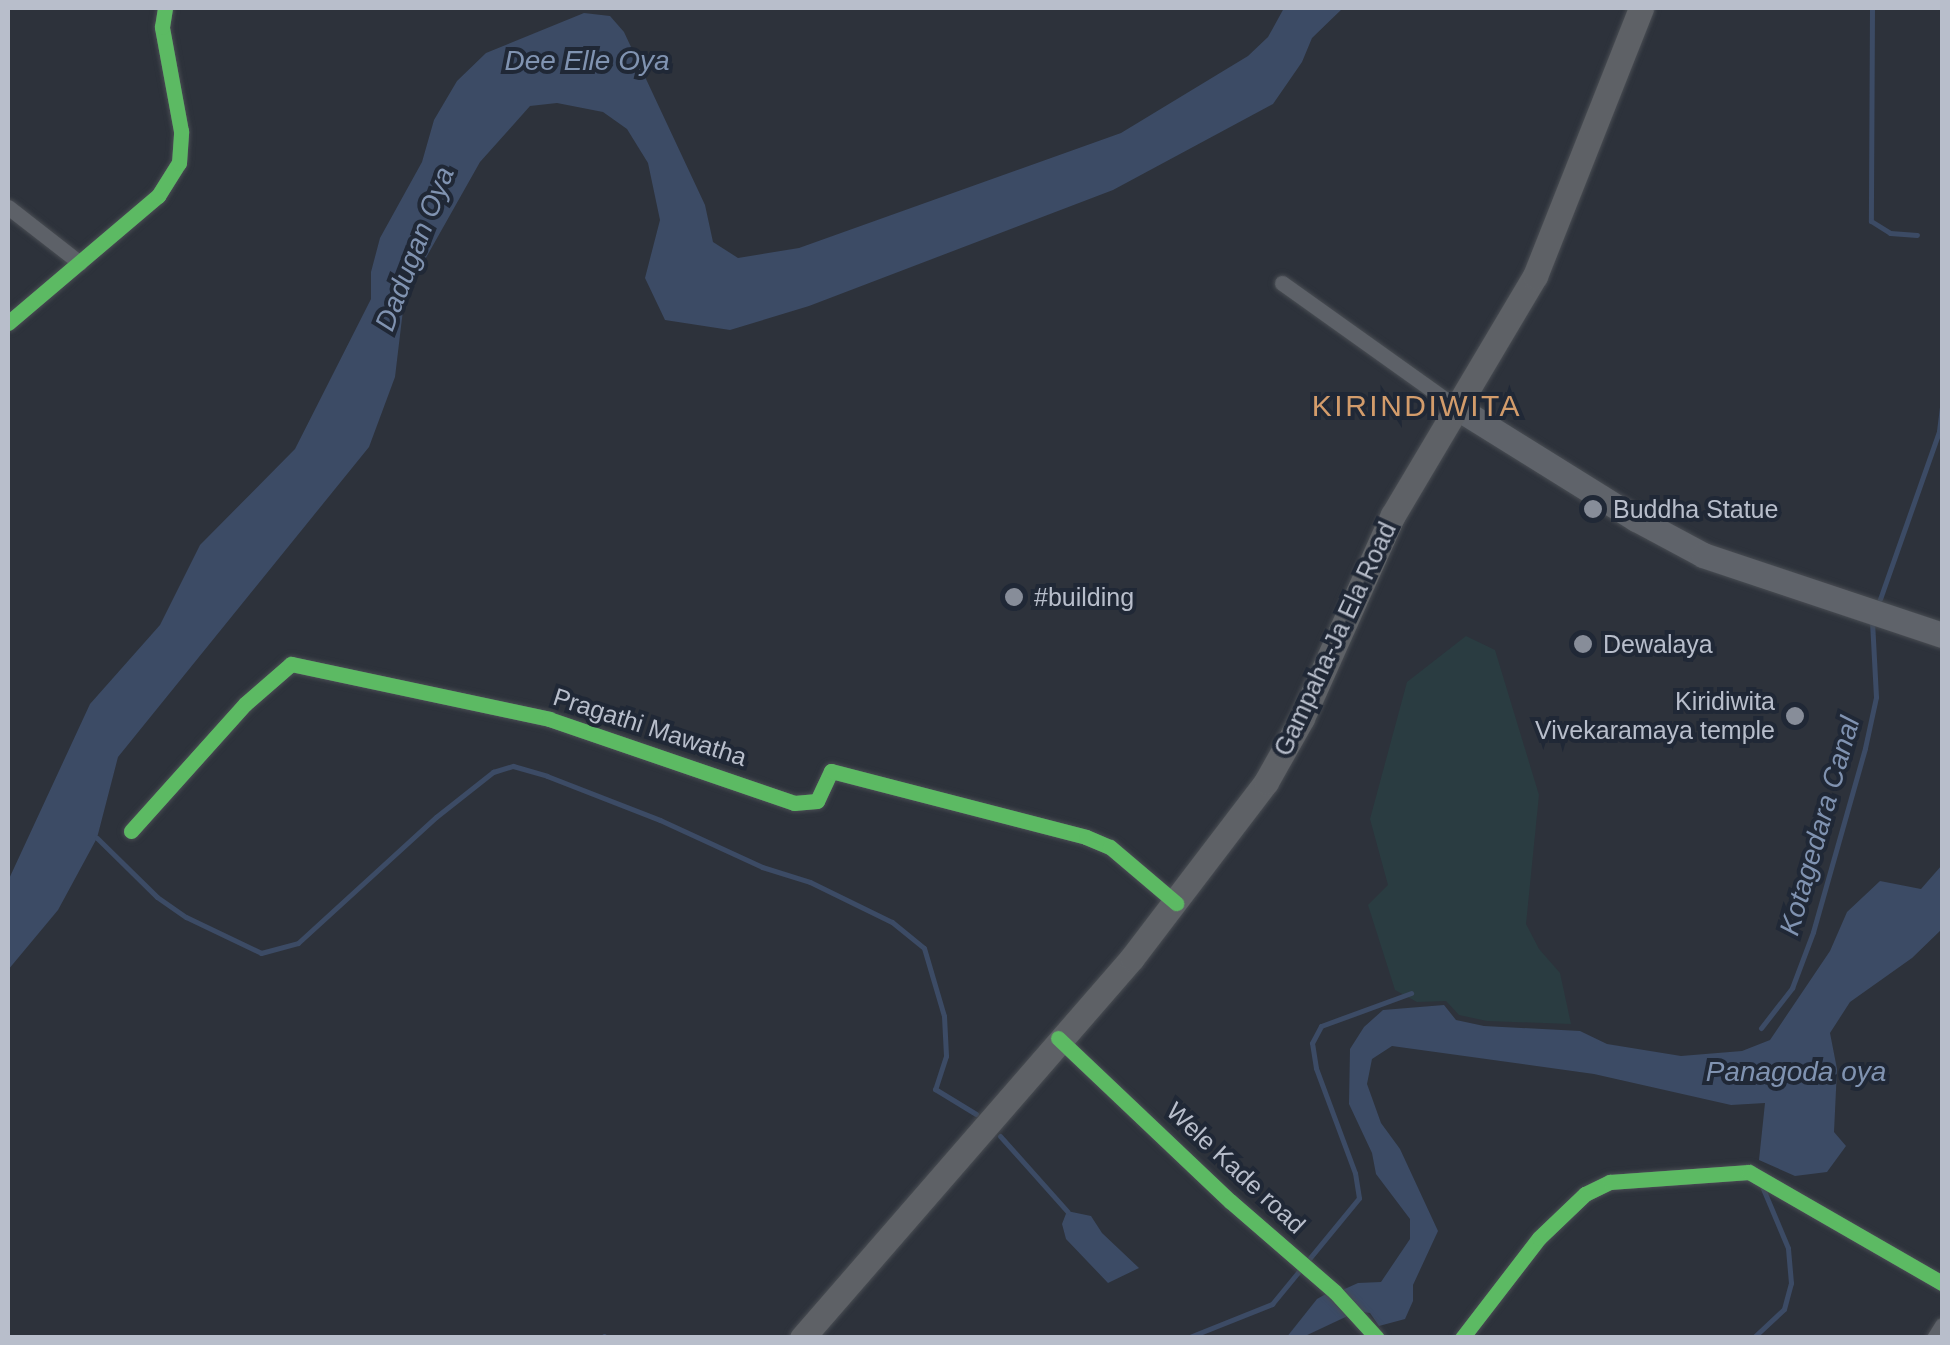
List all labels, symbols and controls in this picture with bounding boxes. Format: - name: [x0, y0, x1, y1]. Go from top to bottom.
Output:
- water label: Dee Elle Oya: [505, 44, 669, 78]
- water label: Dadugan Oya: [368, 162, 462, 336]
- district label: KIRINDIWITA: [1312, 388, 1522, 424]
- place label: Buddha Statue: [1613, 494, 1778, 524]
- marker: Buddha Statue: [1582, 498, 1604, 520]
- street label: Gampaha-Ja Ela Road: [1268, 517, 1402, 761]
- place label: #building: [1034, 582, 1134, 612]
- marker: #building: [1003, 586, 1025, 608]
- place label: Dewalaya: [1603, 629, 1713, 659]
- marker: Dewalaya: [1572, 633, 1594, 655]
- street label: Pragathi Mawatha: [550, 682, 750, 772]
- place label: Kiridiwita Vivekaramaya temple: [1535, 687, 1775, 746]
- marker: Kiridiwita Vivekaramaya temple: [1784, 705, 1806, 727]
- water label: Kotagedara Canal: [1773, 713, 1867, 939]
- water label: Panagoda oya: [1706, 1055, 1886, 1089]
- street label: Wele Kade road: [1160, 1096, 1312, 1240]

